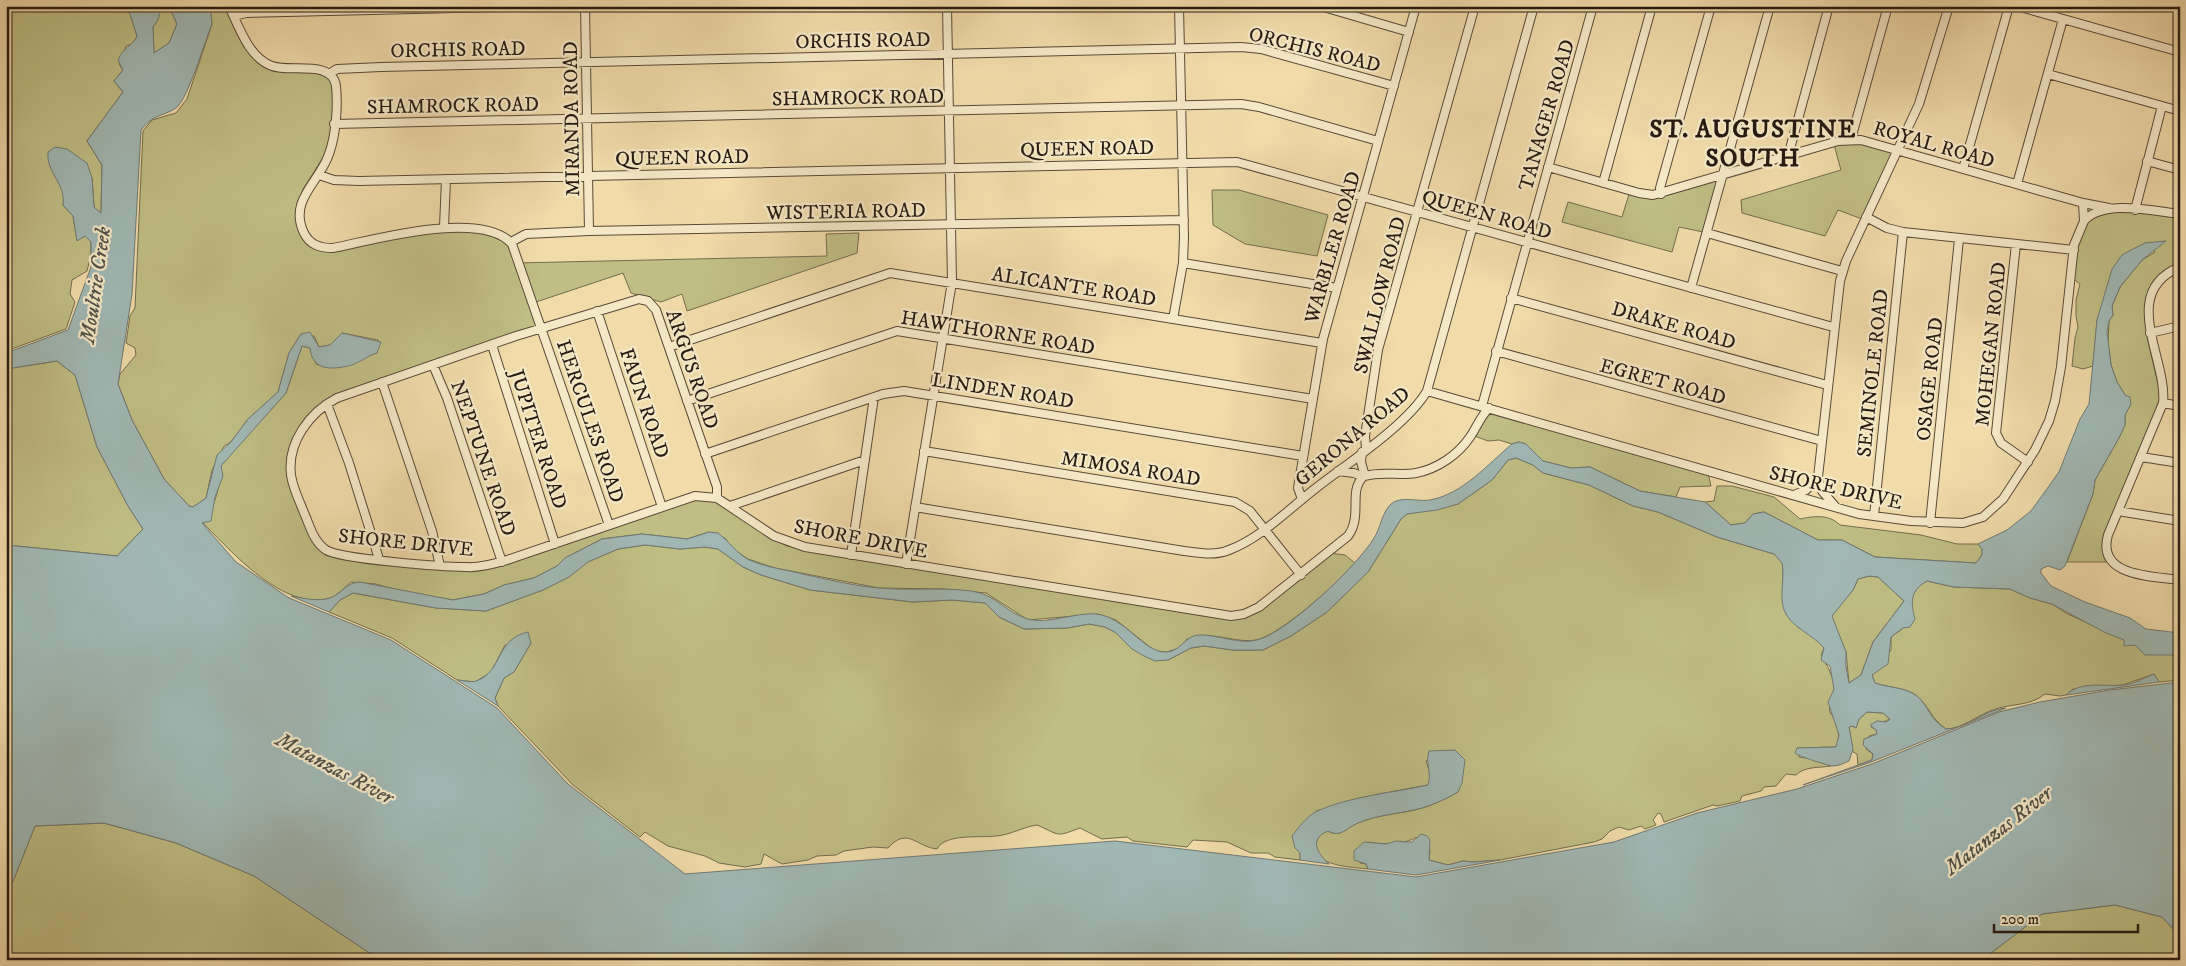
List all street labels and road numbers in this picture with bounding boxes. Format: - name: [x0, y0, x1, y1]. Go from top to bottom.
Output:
- street label: ORCHIS ROAD: [1246, 22, 1383, 79]
- street label: ORCHIS ROAD: [795, 28, 931, 55]
- street label: ORCHIS ROAD: [390, 37, 526, 64]
- street label: TANAGER ROAD: [1514, 37, 1581, 194]
- street label: MIRANDA ROAD: [559, 41, 586, 197]
- street label: SHAMROCK ROAD: [772, 84, 944, 112]
- street label: SHAMROCK ROAD: [367, 92, 539, 120]
- street label: ROYAL ROAD: [1870, 116, 1997, 175]
- street label: QUEEN ROAD: [1020, 136, 1154, 163]
- street label: QUEEN ROAD: [615, 145, 749, 172]
- street label: WARBLER ROAD: [1299, 168, 1367, 327]
- street label: QUEEN ROAD: [1419, 185, 1555, 246]
- street label: WISTERIA ROAD: [765, 199, 926, 226]
- street label: SWALLOW ROAD: [1349, 214, 1412, 377]
- street label: MOHEGAN ROAD: [1970, 261, 2013, 428]
- street label: ALICANTE ROAD: [990, 262, 1158, 313]
- street label: SEMINOLE ROAD: [1852, 288, 1895, 458]
- street label: DRAKE ROAD: [1609, 297, 1739, 356]
- street label: ARGUS ROAD: [659, 306, 724, 433]
- street label: HAWTHORNE ROAD: [899, 306, 1097, 361]
- street label: OSAGE ROAD: [1912, 316, 1949, 442]
- street label: HERCULES ROAD: [550, 337, 629, 507]
- street label: FAUN ROAD: [613, 345, 674, 462]
- street label: EGRET ROAD: [1597, 354, 1729, 411]
- street label: JUPITER ROAD: [503, 365, 572, 512]
- street label: LINDEN ROAD: [930, 368, 1076, 415]
- street label: NEPTUNE ROAD: [444, 377, 521, 540]
- street label: GERONA ROAD: [1290, 382, 1416, 493]
- street label: MIMOSA ROAD: [1059, 446, 1202, 493]
- street label: SHORE DRIVE: [1767, 461, 1905, 516]
- street label: SHORE DRIVE: [792, 514, 930, 565]
- street label: SHORE DRIVE: [337, 524, 475, 563]

